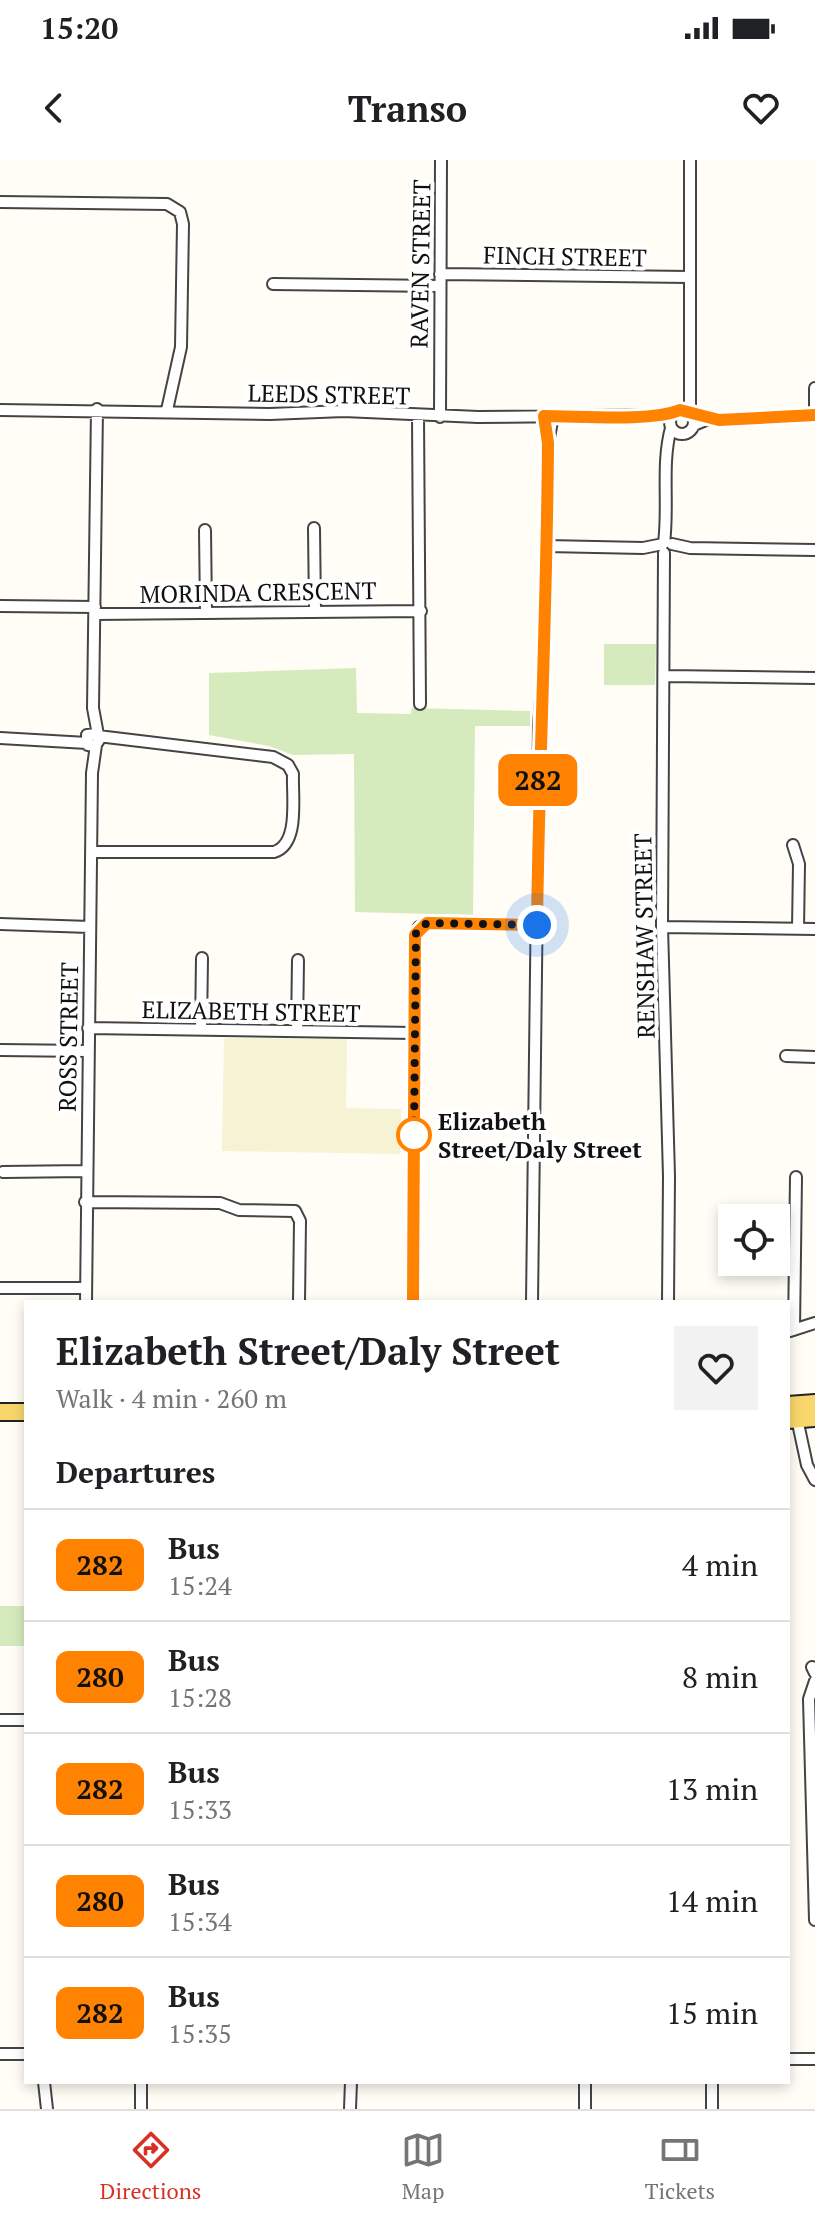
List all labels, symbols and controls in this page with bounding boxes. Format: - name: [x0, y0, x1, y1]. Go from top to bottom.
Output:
- text: 15:20: [40, 8, 118, 48]
- text: Transo: [348, 85, 467, 132]
- icon: back: [32, 86, 76, 130]
- icon: heart: [739, 86, 783, 130]
- street label: RAVEN STREET: [403, 179, 437, 349]
- street label: FINCH STREET: [483, 239, 647, 273]
- street label: LEEDS STREET: [247, 377, 411, 411]
- street label: MORINDA CRESCENT: [139, 574, 377, 610]
- line badge: 282: [492, 754, 584, 806]
- text: 282: [514, 761, 562, 798]
- street label: RENSHAW STREET: [626, 833, 662, 1039]
- your location: [517, 905, 557, 945]
- street label: ROSS STREET: [51, 962, 85, 1112]
- street label: ELIZABETH STREET: [141, 993, 361, 1029]
- place label: Elizabeth Street/Daly Street: [438, 1105, 642, 1165]
- marker: Elizabeth Street/Daly Street: [397, 1118, 431, 1152]
- map controls: [718, 1204, 790, 1276]
- button: locate: [718, 1204, 790, 1276]
- text: Elizabeth Street/Daly Street: [56, 1326, 560, 1376]
- button: heart: [674, 1326, 758, 1410]
- text: Walk · 4 min · 260 m: [56, 1381, 287, 1415]
- text: Departures: [56, 1452, 215, 1492]
- text: Bus: [168, 1528, 220, 1568]
- text: 4 min: [682, 1545, 758, 1585]
- text: 282: [76, 1546, 124, 1583]
- text: 15:24: [168, 1568, 232, 1602]
- text: Bus: [168, 1640, 220, 1680]
- text: 8 min: [682, 1657, 758, 1697]
- text: 280: [76, 1658, 124, 1695]
- text: 15:28: [168, 1680, 232, 1714]
- text: Bus: [168, 1752, 220, 1792]
- text: 13 min: [666, 1769, 758, 1809]
- text: 282: [76, 1770, 124, 1807]
- text: 15:33: [168, 1792, 232, 1826]
- text: Bus: [168, 1864, 220, 1904]
- text: 14 min: [666, 1881, 758, 1921]
- text: 280: [76, 1882, 124, 1919]
- text: 15:34: [168, 1904, 232, 1938]
- text: Bus: [168, 1976, 220, 2016]
- text: 15 min: [666, 1993, 758, 2033]
- text: 282: [76, 1994, 124, 2031]
- text: 15:35: [168, 2016, 232, 2050]
- tab: Directions: [100, 2128, 201, 2205]
- tab: Map: [401, 2128, 445, 2205]
- tab: Tickets: [645, 2128, 715, 2205]

